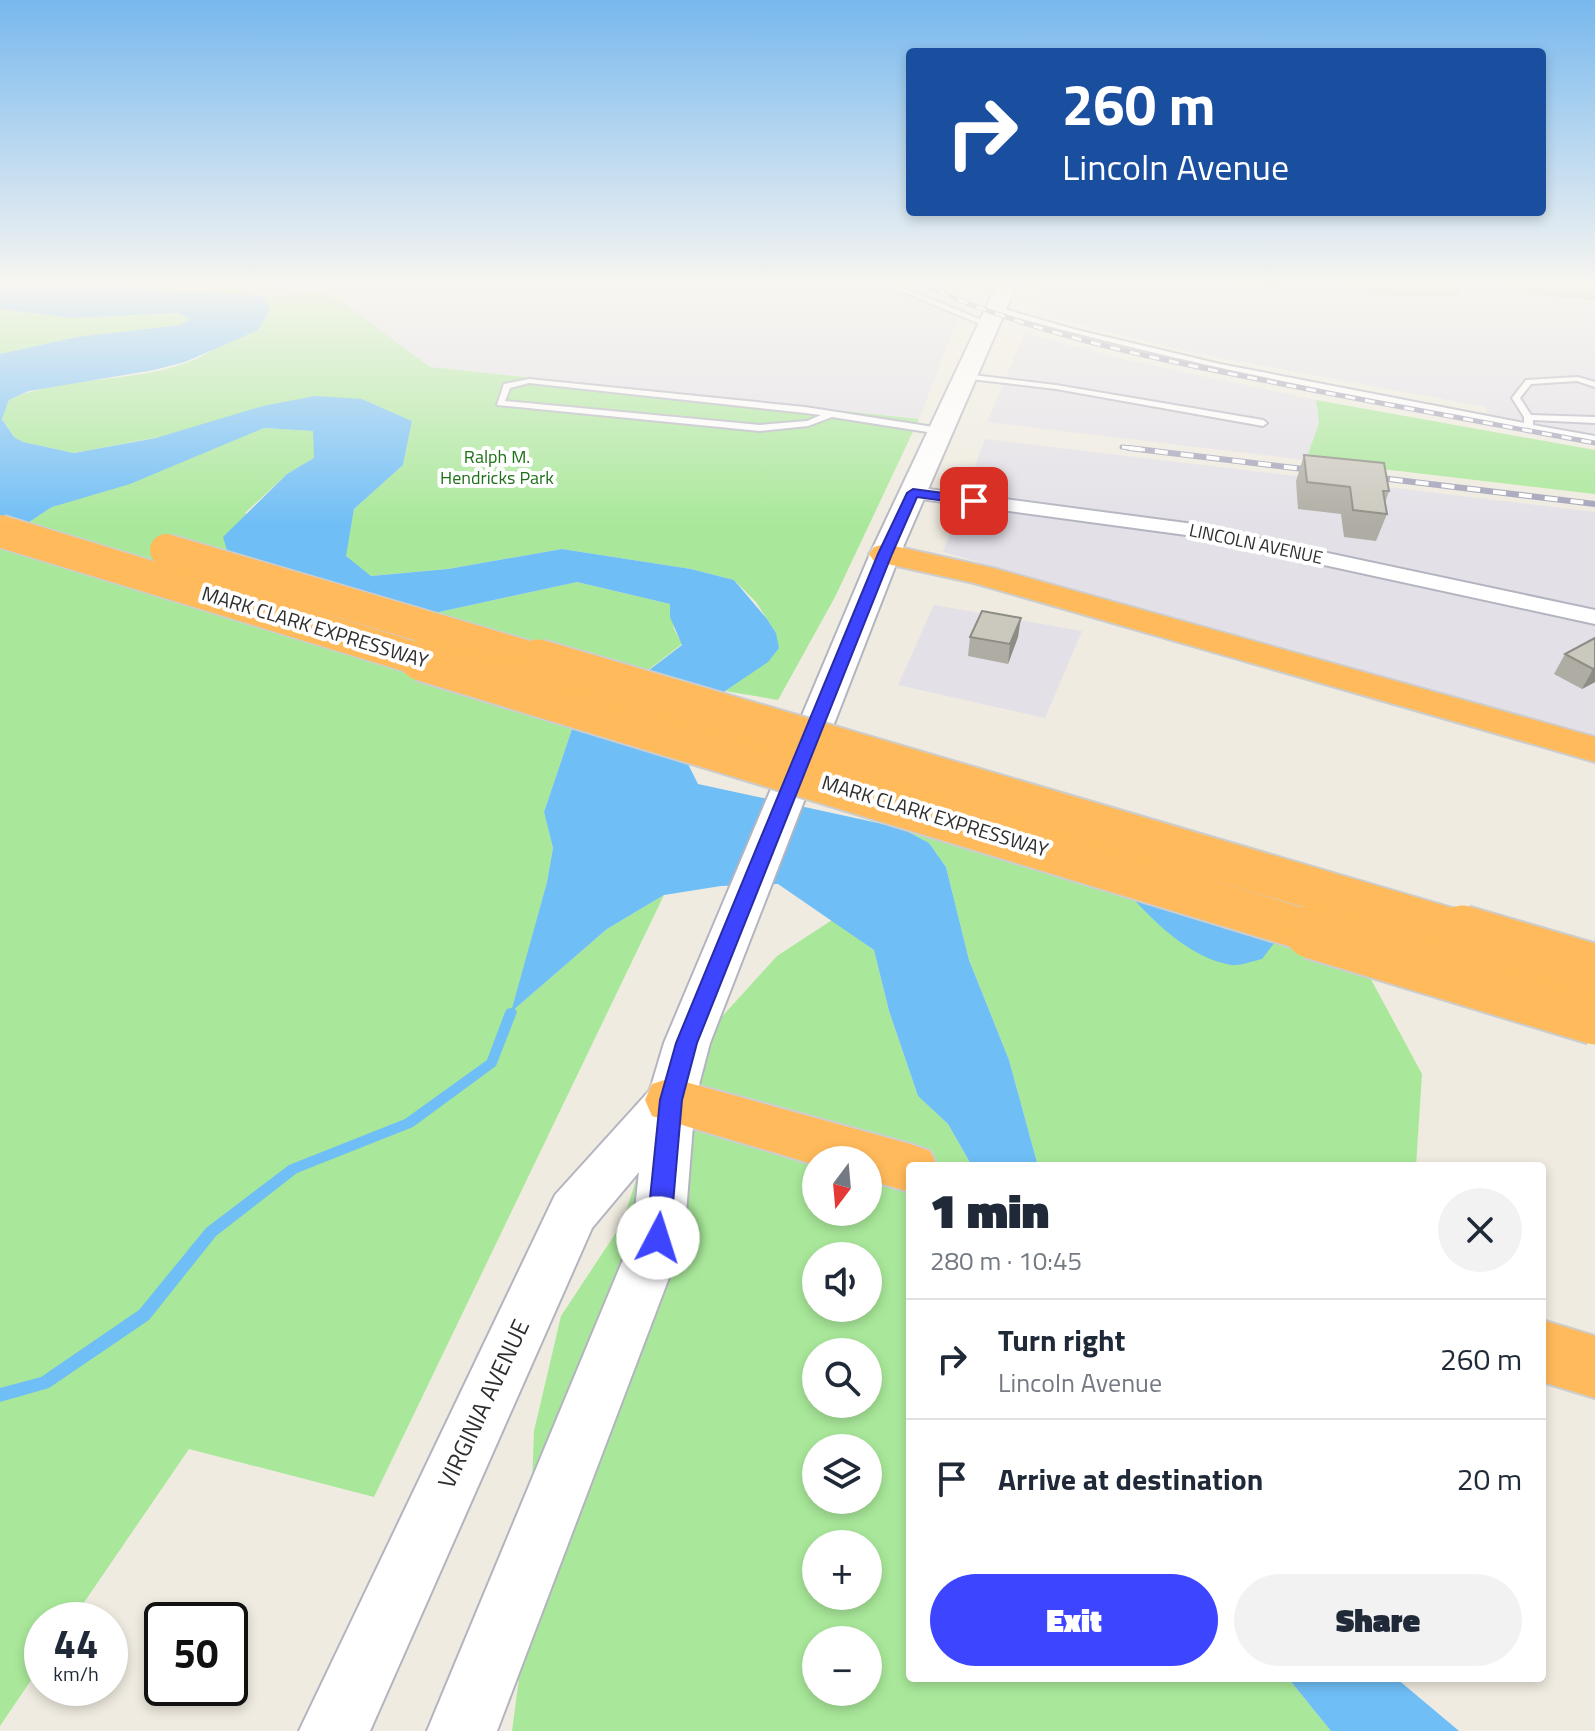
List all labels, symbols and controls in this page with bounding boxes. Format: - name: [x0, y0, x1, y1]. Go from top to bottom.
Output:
- text: 260 m: [1062, 62, 1215, 147]
- icon: right: [930, 80, 1034, 184]
- text: Lincoln Avenue: [1062, 139, 1289, 194]
- park label: Ralph M. Hendricks Park: [440, 443, 554, 491]
- pin: [940, 467, 1008, 535]
- icon: arrive: [952, 479, 996, 523]
- street label: LINCOLN AVENUE: [1187, 516, 1325, 571]
- street label: MARK CLARK EXPRESSWAY: [198, 577, 432, 676]
- street label: MARK CLARK EXPRESSWAY: [818, 766, 1052, 865]
- north arrow: [802, 1146, 882, 1226]
- map controls: [802, 1146, 882, 1706]
- text: 1 min: [930, 1174, 1049, 1247]
- button: close: [1438, 1188, 1522, 1272]
- position arrow: [616, 1196, 700, 1280]
- text: 280 m · 10:45: [930, 1241, 1082, 1280]
- button: sound: [802, 1242, 882, 1322]
- street label: VIRGINIA AVENUE: [428, 1313, 538, 1494]
- text: Turn right: [998, 1317, 1126, 1363]
- text: 260 m: [1440, 1336, 1522, 1382]
- icon: right: [930, 1337, 974, 1381]
- button: search: [802, 1338, 882, 1418]
- text: Lincoln Avenue: [998, 1363, 1162, 1402]
- button: layers: [802, 1434, 882, 1514]
- text: Arrive at destination: [998, 1456, 1263, 1502]
- text: 20 m: [1457, 1456, 1522, 1502]
- icon: arrive: [930, 1457, 974, 1501]
- button: +: [802, 1530, 882, 1610]
- button: Exit: [930, 1574, 1218, 1666]
- button: Share: [1234, 1574, 1522, 1666]
- speed limit sign: 50: [144, 1602, 248, 1706]
- text: 44: [54, 1613, 98, 1674]
- button: −: [802, 1626, 882, 1706]
- text: km/h: [53, 1658, 99, 1689]

